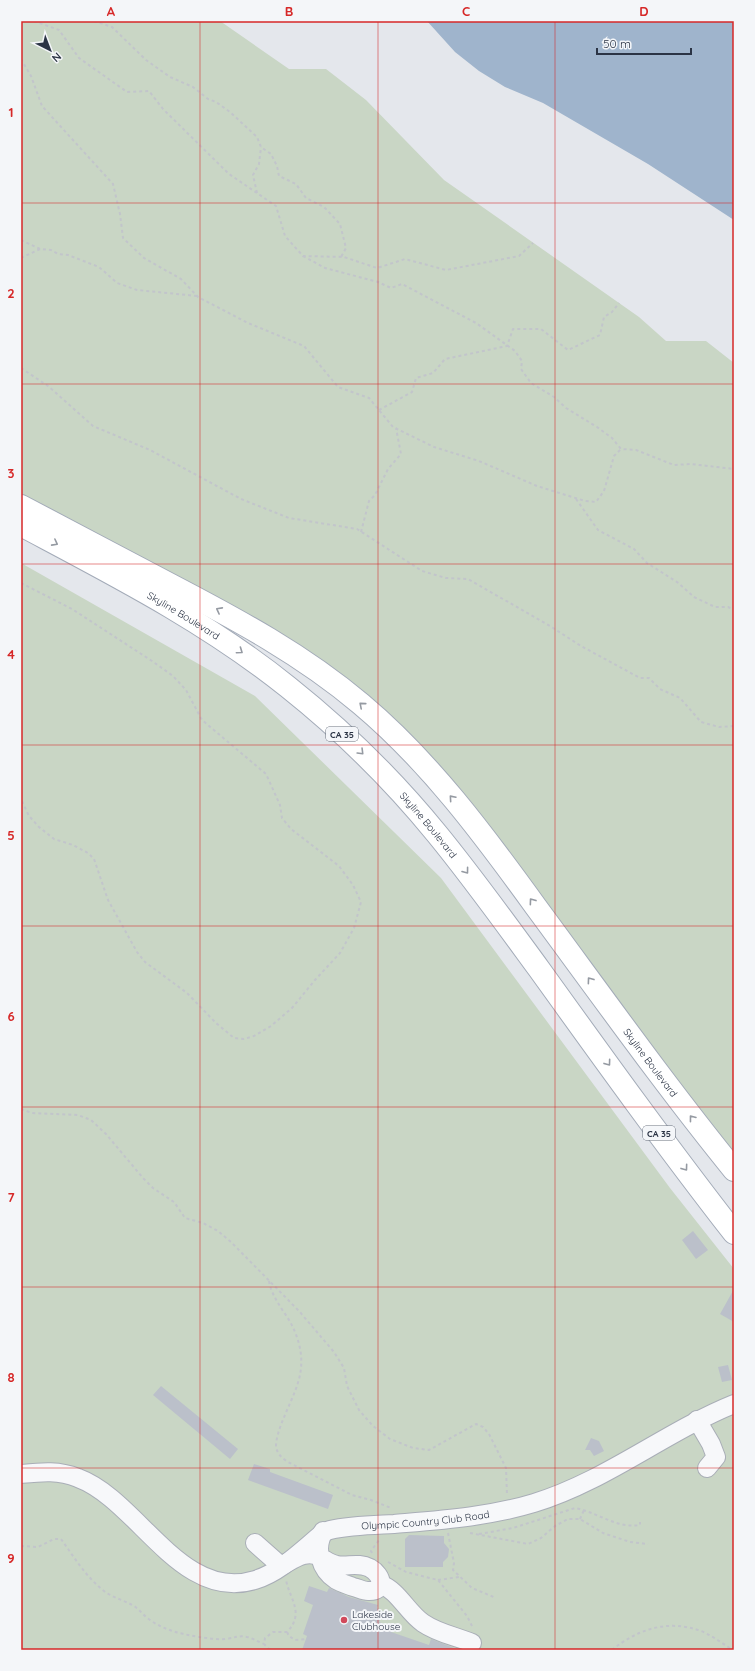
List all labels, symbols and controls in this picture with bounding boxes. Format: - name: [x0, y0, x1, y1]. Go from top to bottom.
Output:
- text: A: [107, 3, 116, 19]
- text: B: [285, 3, 293, 19]
- text: C: [462, 3, 470, 19]
- text: D: [639, 3, 649, 19]
- north arrow: [30, 30, 70, 70]
- scale bar: [597, 30, 691, 56]
- text: 50 m: [603, 36, 631, 51]
- text: N: [49, 50, 64, 65]
- text: 1: [8, 104, 14, 120]
- text: 2: [7, 285, 15, 301]
- text: 3: [8, 465, 15, 481]
- one-way arrow: [51, 539, 59, 546]
- street label: Skyline Boulevard: [145, 588, 222, 642]
- one-way arrow: [216, 607, 223, 615]
- text: 4: [7, 646, 15, 662]
- one-way arrow: [236, 646, 243, 654]
- one-way arrow: [359, 702, 367, 709]
- road number: CA 35: [326, 727, 358, 741]
- one-way arrow: [356, 747, 364, 755]
- street label: Skyline Boulevard: [397, 789, 460, 860]
- one-way arrow: [450, 795, 457, 803]
- text: 5: [7, 827, 15, 843]
- one-way arrow: [461, 866, 468, 873]
- one-way arrow: [529, 898, 537, 905]
- one-way arrow: [588, 978, 595, 985]
- text: 6: [7, 1008, 15, 1024]
- street label: Skyline Boulevard: [621, 1026, 681, 1099]
- one-way arrow: [603, 1059, 610, 1066]
- one-way arrow: [690, 1115, 697, 1122]
- road number: CA 35: [643, 1126, 675, 1140]
- one-way arrow: [680, 1163, 687, 1170]
- text: 7: [7, 1189, 15, 1205]
- text: 8: [7, 1369, 15, 1385]
- street label: Olympic Country Club Road: [361, 1507, 490, 1532]
- text: 9: [7, 1550, 15, 1566]
- place label: Lakeside Clubhouse: [352, 1608, 401, 1633]
- marker: Lakeside Clubhouse: [339, 1615, 349, 1625]

